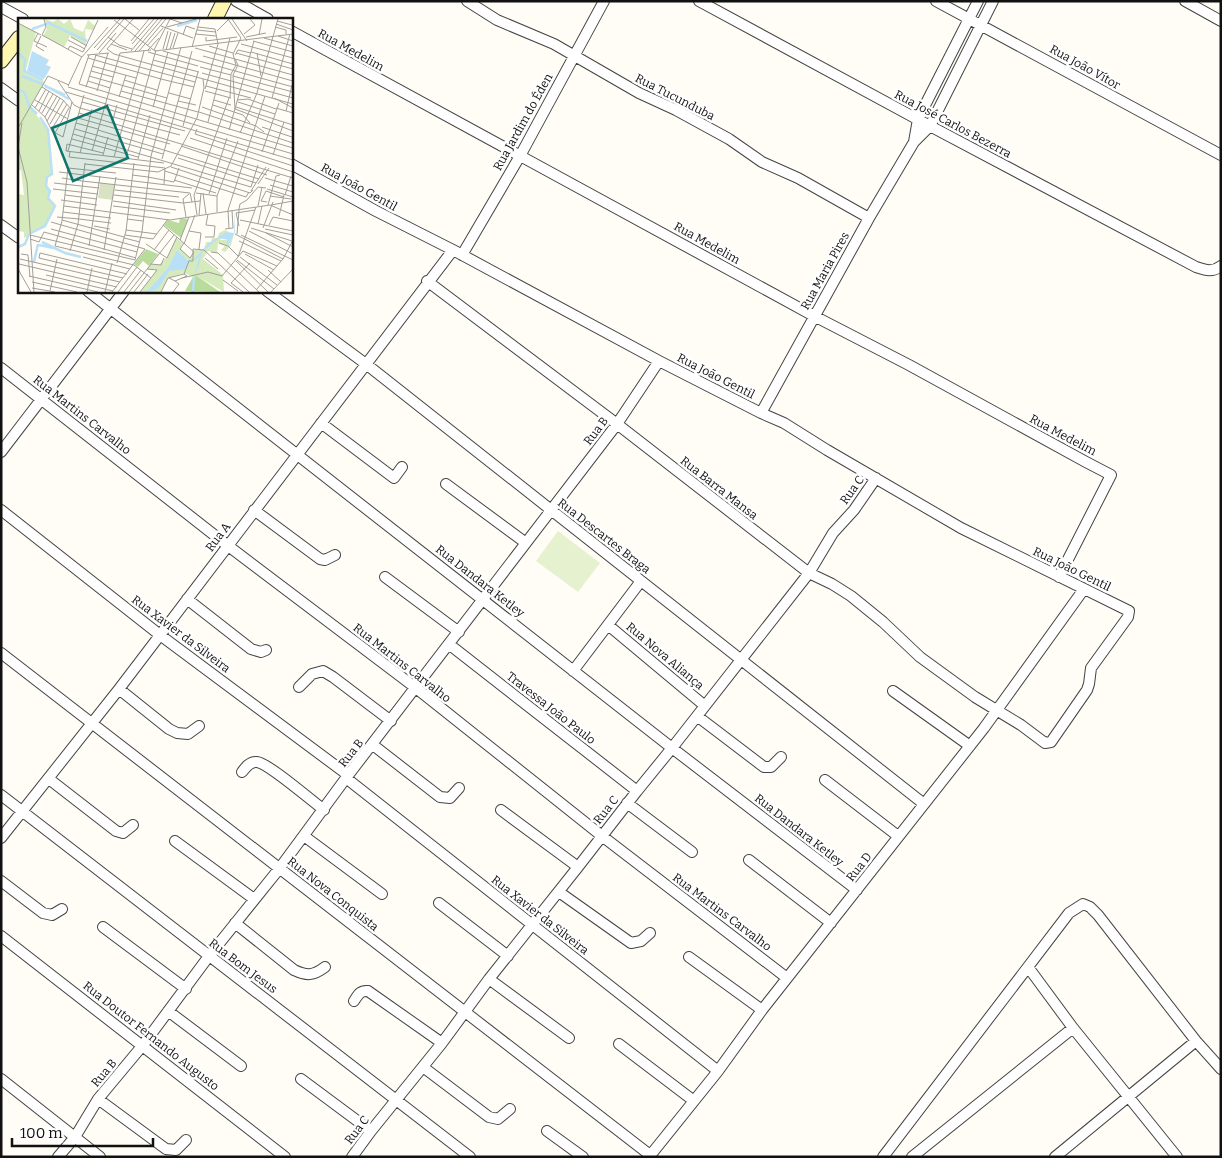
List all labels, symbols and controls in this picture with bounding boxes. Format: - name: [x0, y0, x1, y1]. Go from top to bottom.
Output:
- inset map: [18, 18, 292, 292]
- street label: Rua Medelim: [316, 26, 387, 74]
- street label: Rua João Vítor: [1047, 42, 1123, 93]
- street label: Rua Jardim do Éden: [490, 70, 556, 173]
- street label: Rua Tucunduba: [633, 71, 717, 123]
- street label: Rua José Carlos Bezerra: [892, 87, 1014, 161]
- street label: Rua João Gentil: [318, 160, 400, 214]
- street label: Rua Medelim: [672, 219, 743, 267]
- street label: Rua Maria Pires: [798, 230, 852, 312]
- street label: Rua João Gentil: [675, 350, 758, 402]
- street label: Rua Martins Carvalho: [30, 373, 134, 458]
- street label: Rua Medelim: [1027, 412, 1099, 459]
- street label: Rua B: [581, 414, 611, 448]
- street label: Rua Barra Mansa: [678, 454, 761, 523]
- street label: Rua C: [837, 473, 867, 507]
- street label: Rua Descartes Braga: [555, 495, 653, 577]
- street label: Rua A: [203, 519, 234, 554]
- street label: Rua Dandara Ketley: [433, 542, 528, 620]
- street label: Rua João Gentil: [1031, 544, 1114, 594]
- street label: Rua Xavier da Silveira: [129, 592, 233, 676]
- street label: Rua Nova Aliança: [623, 619, 707, 693]
- street label: Rua Martins Carvalho: [350, 621, 454, 706]
- street label: Travessa João Paulo: [504, 669, 598, 747]
- street label: Rua B: [336, 736, 366, 770]
- street label: Rua Dandara Ketley: [752, 791, 847, 869]
- street label: Rua C: [591, 793, 621, 827]
- street label: Rua D: [843, 850, 875, 884]
- street label: Rua Nova Conquista: [285, 854, 382, 934]
- street label: Rua Martins Carvalho: [670, 870, 774, 954]
- street label: Rua Xavier da Silveira: [489, 873, 592, 958]
- street label: Rua Bom Jesus: [206, 936, 280, 996]
- street label: Rua Doutor Fernando Augusto: [80, 979, 222, 1093]
- street label: Rua B: [88, 1056, 120, 1090]
- street label: Rua C: [342, 1113, 372, 1147]
- scale bar: [12, 1116, 154, 1148]
- text: 100 m: [20, 1124, 63, 1142]

